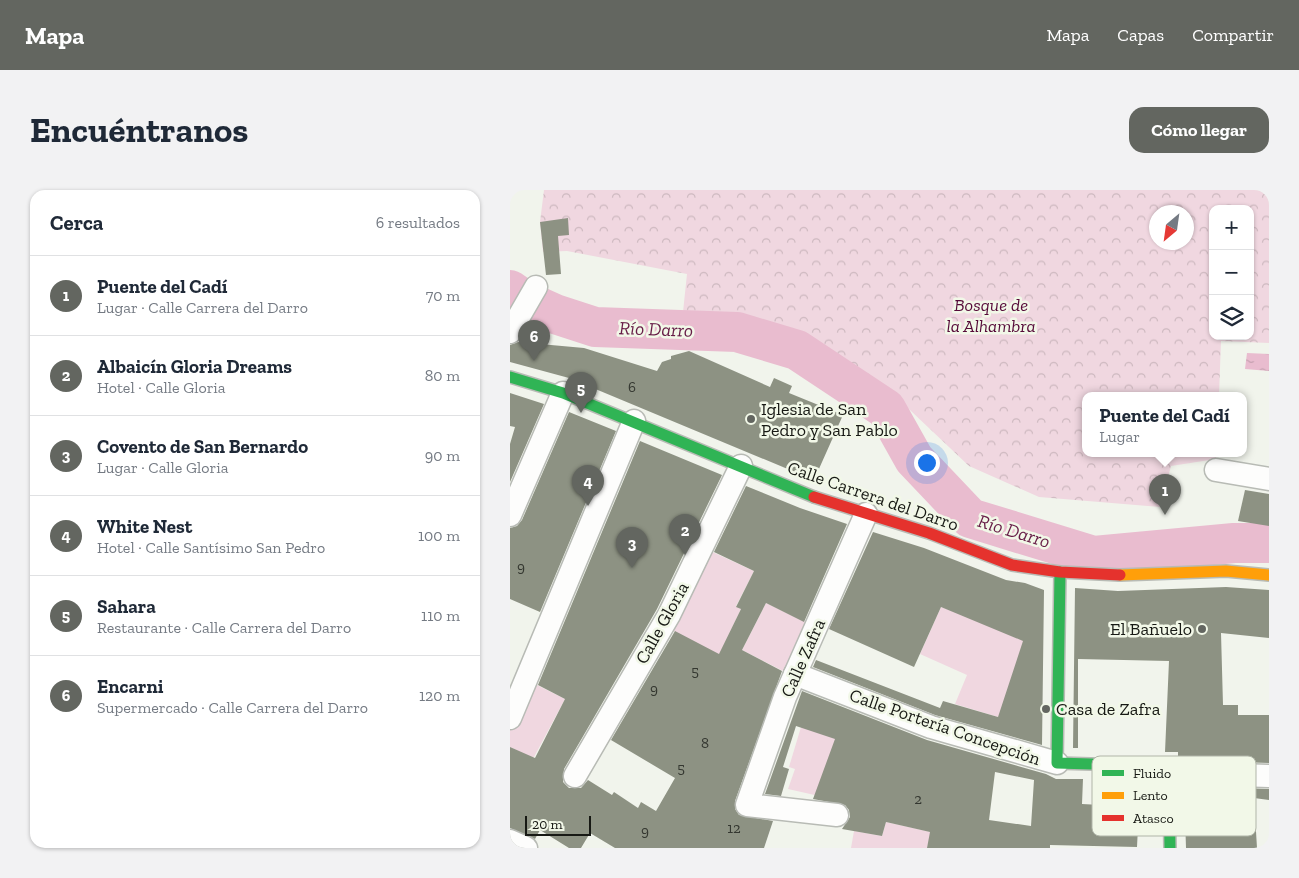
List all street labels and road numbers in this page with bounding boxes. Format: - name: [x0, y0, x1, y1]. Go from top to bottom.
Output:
- street label: Calle Carrera del Darro: [785, 456, 961, 536]
- street label: Calle Gloria: [631, 578, 694, 668]
- street label: Calle Zafra: [776, 615, 830, 701]
- street label: Calle Portería Concepción: [847, 684, 1044, 770]

